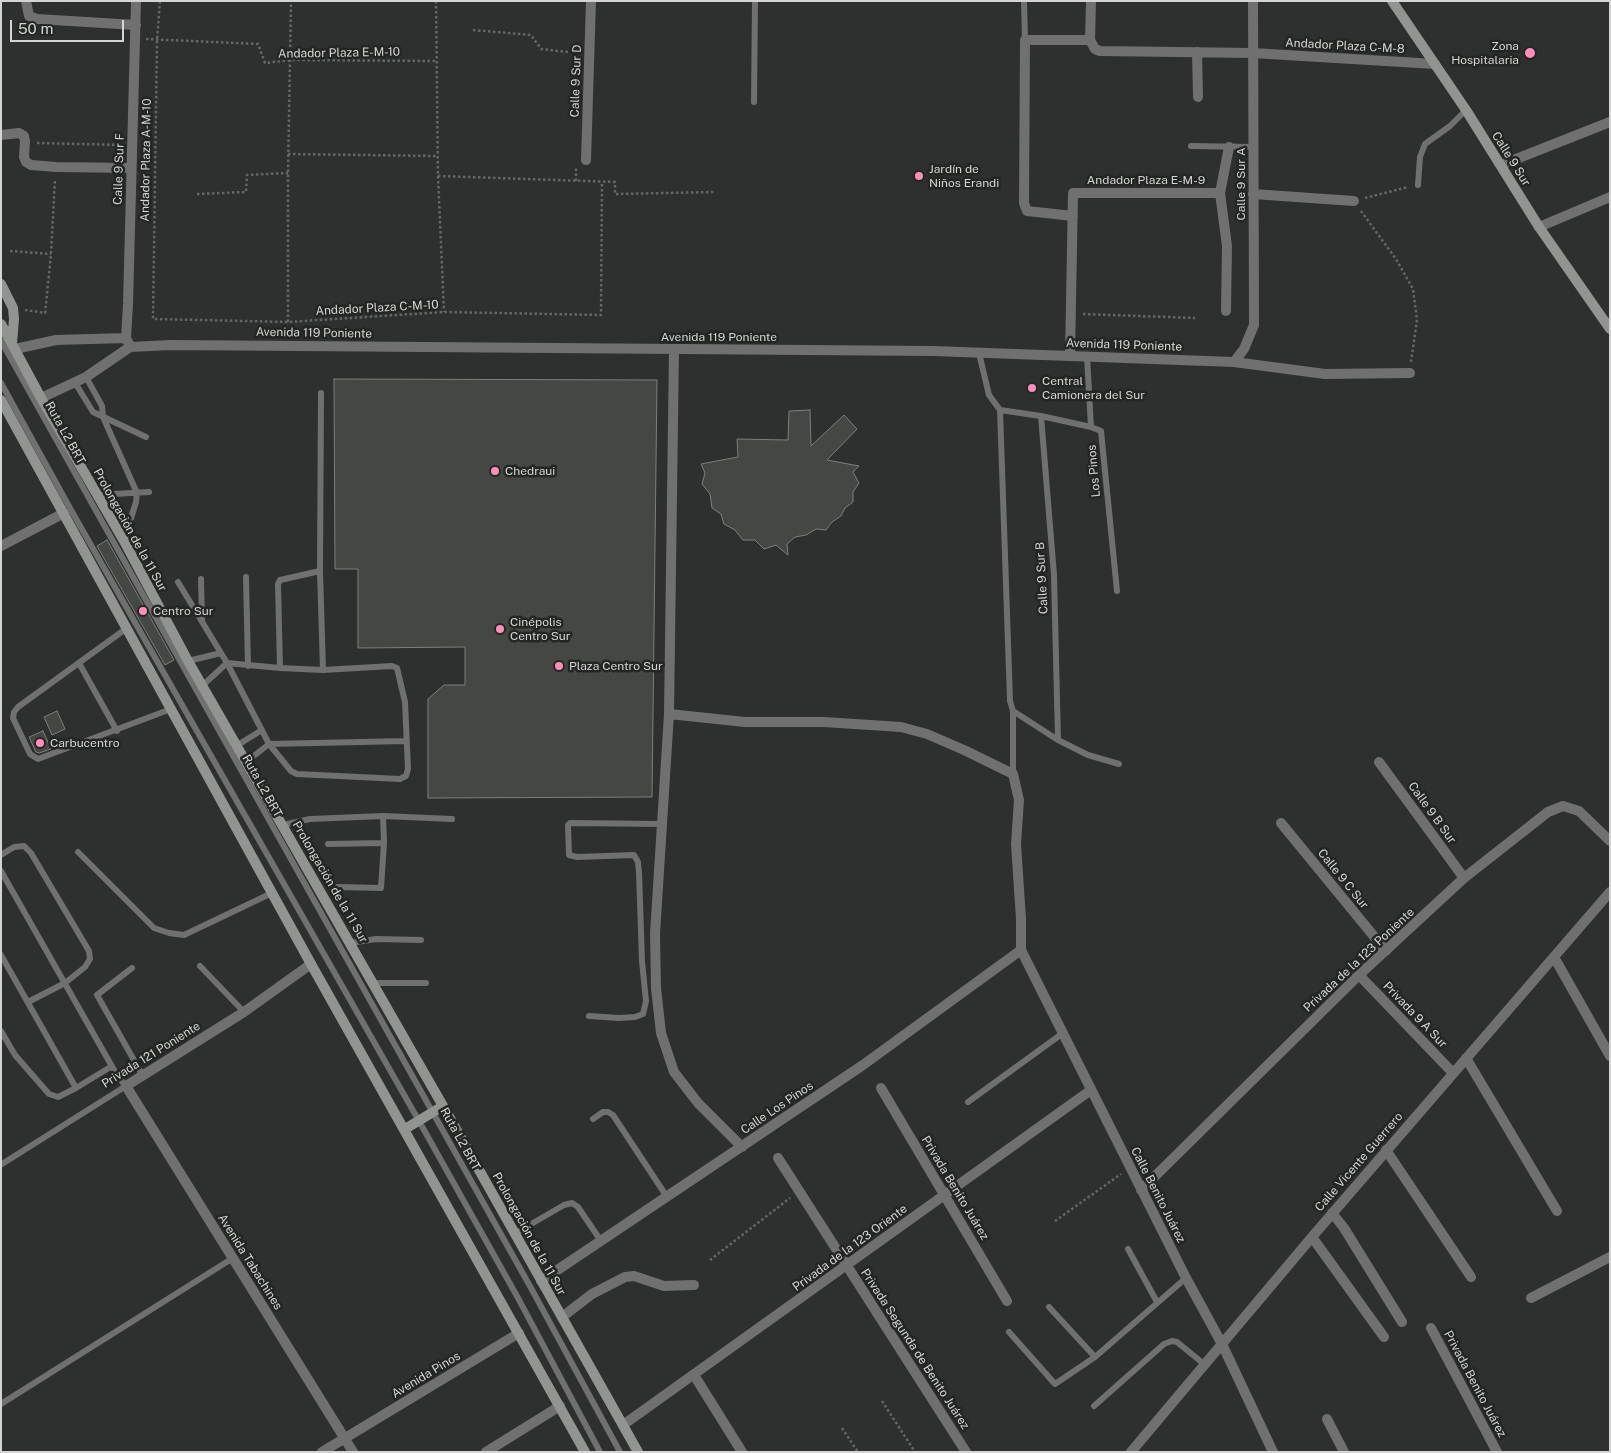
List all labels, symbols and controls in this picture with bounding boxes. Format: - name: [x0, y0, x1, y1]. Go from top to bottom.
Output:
- scale bar: [12, 10, 126, 42]
- text: 50 m: [18, 20, 53, 37]
- street label: Andador Plaza C-M-8: [1285, 36, 1405, 56]
- place label: Zona Hospitalaria: [1451, 39, 1519, 67]
- street label: Calle 9 Sur D: [568, 44, 584, 118]
- street label: Andador Plaza E-M-10: [278, 45, 400, 61]
- marker: Zona Hospitalaria: [1523, 46, 1537, 60]
- street label: Andador Plaza A-M-10: [138, 98, 154, 222]
- street label: Calle 9 Sur: [1489, 129, 1533, 189]
- street label: Calle 9 Sur F: [111, 133, 127, 205]
- street label: Calle 9 Sur A: [1234, 148, 1248, 220]
- place label: Jardín de Niños Erandi: [929, 162, 999, 190]
- marker: Jardín de Niños Erandi: [913, 170, 925, 182]
- street label: Andador Plaza E-M-9: [1087, 173, 1205, 187]
- street label: Andador Plaza C-M-10: [315, 298, 439, 318]
- street label: Avenida 119 Poniente: [256, 325, 372, 341]
- street label: Avenida 119 Poniente: [661, 330, 777, 344]
- street label: Avenida 119 Poniente: [1066, 336, 1182, 354]
- place label: Central Camionera del Sur: [1042, 374, 1145, 402]
- marker: Central Camionera del Sur: [1026, 382, 1038, 394]
- street label: Ruta L2 BRT: [42, 399, 88, 467]
- street label: Los Pinos: [1085, 444, 1103, 498]
- place label: Chedraui: [505, 464, 555, 478]
- marker: Chedraui: [489, 465, 501, 477]
- street label: Prolongación de la 11 Sur: [90, 466, 170, 594]
- street label: Calle 9 Sur B: [1033, 541, 1051, 615]
- place label: Centro Sur: [153, 604, 213, 618]
- marker: Centro Sur: [137, 605, 149, 617]
- place label: Cinépolis Centro Sur: [510, 615, 570, 643]
- marker: Cinépolis Centro Sur: [494, 623, 506, 635]
- place label: Plaza Centro Sur: [569, 659, 663, 673]
- marker: Plaza Centro Sur: [553, 660, 565, 672]
- place label: Carbucentro: [50, 736, 120, 750]
- marker: Carbucentro: [34, 737, 46, 749]
- street label: Ruta L2 BRT: [239, 752, 285, 820]
- street label: Calle 9 B Sur: [1405, 779, 1459, 847]
- street label: Prolongación de la 11 Sur: [289, 818, 371, 946]
- street label: Calle 9 C Sur: [1315, 846, 1371, 912]
- street label: Privada de la 123 Poniente: [1301, 905, 1417, 1015]
- street label: Privada 9 A Sur: [1380, 979, 1450, 1051]
- street label: Privada 121 Poniente: [99, 1019, 203, 1091]
- street label: Calle Los Pinos: [738, 1078, 816, 1138]
- street label: Ruta L2 BRT: [437, 1105, 483, 1173]
- street label: Calle Vicente Guerrero: [1312, 1110, 1406, 1214]
- street label: Privada Benito Juárez: [918, 1133, 992, 1243]
- street label: Calle Benito Juárez: [1128, 1145, 1188, 1245]
- street label: Prolongación de la 11 Sur: [489, 1170, 569, 1298]
- street label: Privada de la 123 Oriente: [790, 1202, 910, 1294]
- street label: Avenida Tabachines: [215, 1212, 285, 1312]
- street label: Privada Segunda de Benito Juárez: [858, 1266, 972, 1432]
- street label: Privada Benito Juárez: [1441, 1328, 1509, 1440]
- street label: Avenida Pinos: [389, 1349, 463, 1401]

